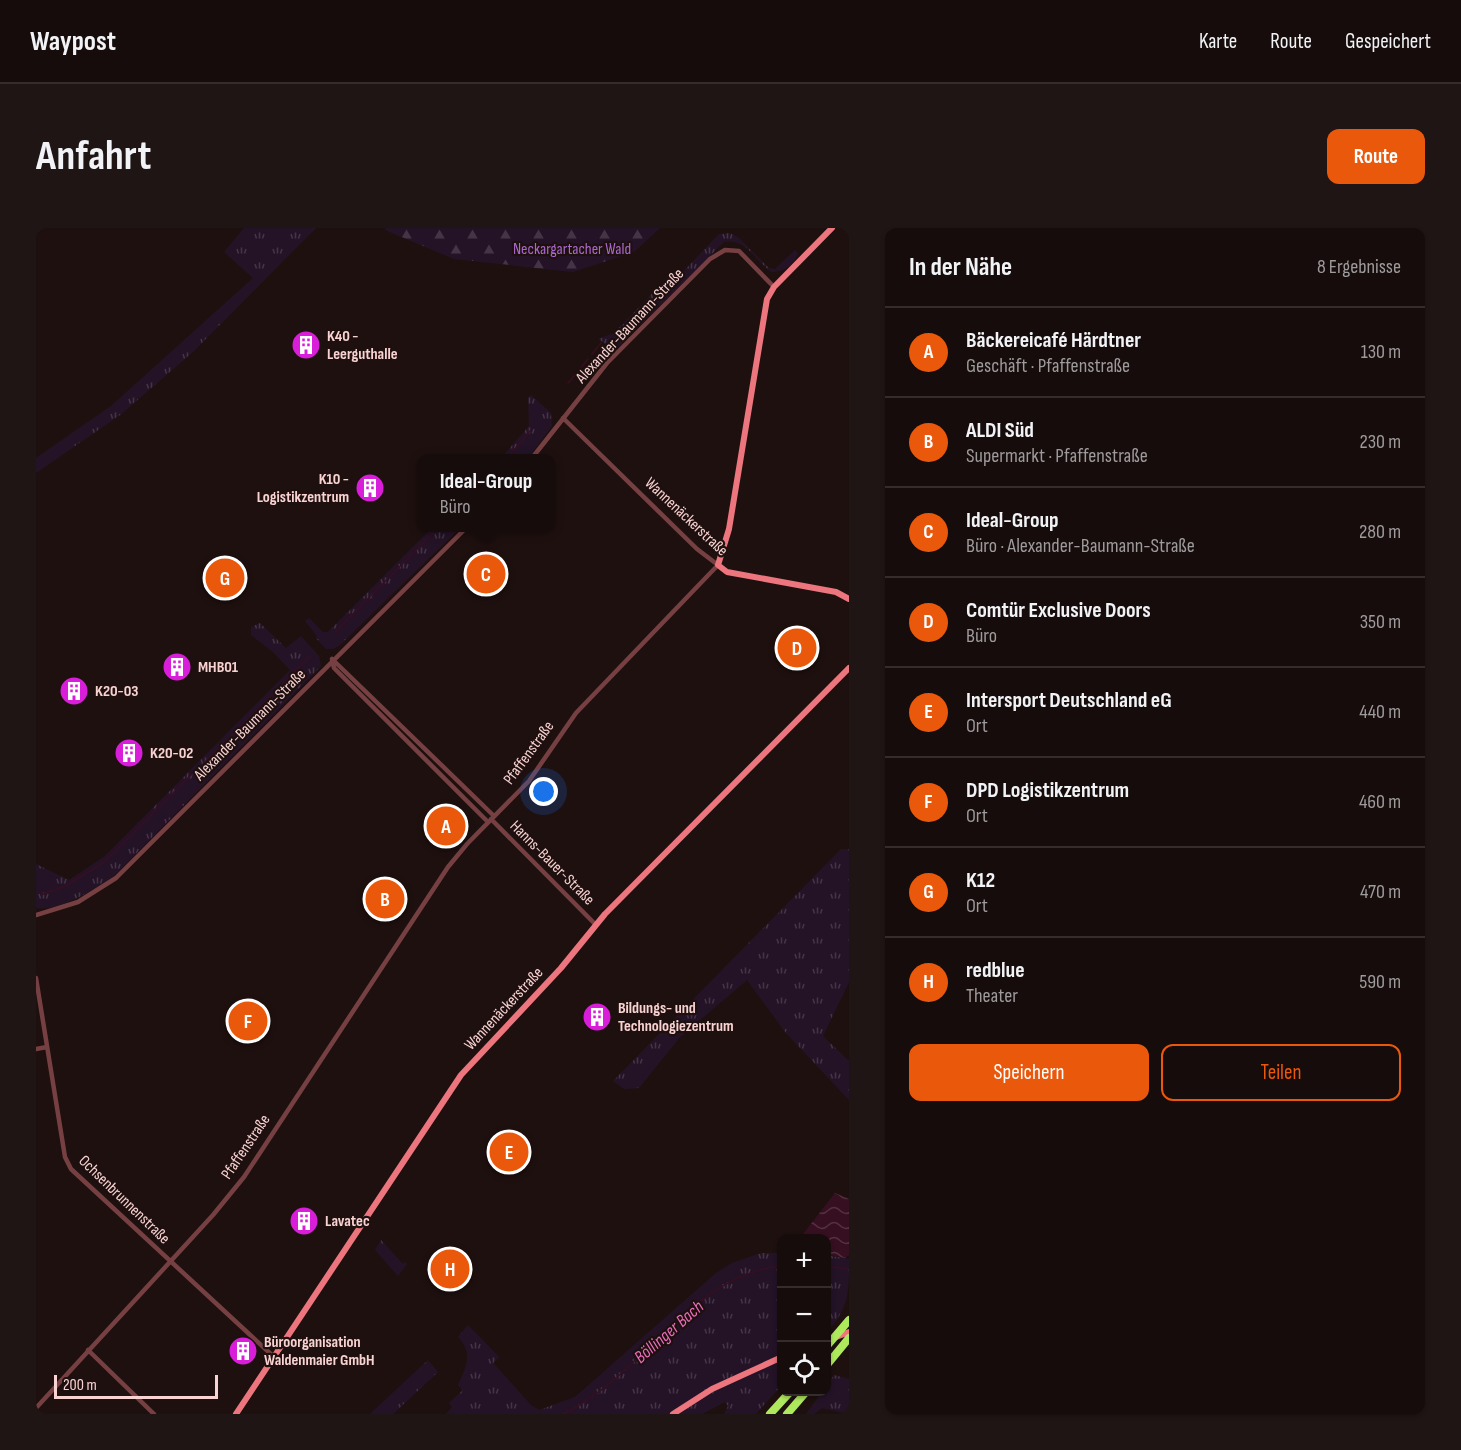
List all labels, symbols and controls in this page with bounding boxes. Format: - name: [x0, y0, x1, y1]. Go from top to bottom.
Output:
- text: Waypost: [30, 25, 116, 58]
- text: Karte: [1199, 29, 1237, 54]
- text: Route: [1270, 29, 1312, 54]
- text: Gespeichert: [1345, 29, 1431, 54]
- button: Route: [1327, 129, 1425, 184]
- text: Anfahrt: [36, 131, 151, 182]
- park label: Neckargartacher Wald: [513, 240, 631, 259]
- text: In der Nähe: [909, 252, 1012, 283]
- text: 8 Ergebnisse: [1317, 255, 1401, 279]
- street label: Alexander-Baumann-Straße: [571, 265, 688, 388]
- place label: K40 - Leerguthalle: [327, 327, 398, 364]
- text: Bäckereicafé Härdtner: [966, 327, 1141, 354]
- building icon: K40 - Leerguthalle: [290, 329, 322, 361]
- text: A: [924, 340, 933, 364]
- text: 130 m: [1361, 340, 1401, 364]
- text: Geschäft · Pfaffenstraße: [966, 354, 1130, 378]
- text: ALDI Süd: [966, 417, 1034, 444]
- text: B: [924, 430, 933, 454]
- text: 230 m: [1359, 430, 1401, 454]
- text: Supermarkt · Pfaffenstraße: [966, 444, 1148, 468]
- popup: [417, 454, 555, 532]
- text: Ideal-Group: [440, 468, 532, 495]
- place label: K10 - Logistikzentrum: [257, 470, 349, 507]
- building icon: K10 - Logistikzentrum: [354, 472, 386, 504]
- street label: Wannenäckerstraße: [641, 474, 731, 560]
- text: Büro: [440, 495, 471, 519]
- text: Ideal-Group: [966, 507, 1059, 534]
- text: C: [923, 520, 934, 544]
- text: 280 m: [1359, 520, 1401, 544]
- text: Büro · Alexander-Baumann-Straße: [966, 534, 1195, 558]
- pin: C: [466, 552, 506, 596]
- pin: G: [206, 556, 244, 600]
- text: Comtür Exclusive Doors: [966, 597, 1151, 624]
- text: D: [923, 610, 934, 634]
- text: 350 m: [1360, 610, 1401, 634]
- text: Büro: [966, 624, 997, 648]
- pin: D: [778, 626, 816, 670]
- building icon: MHB01: [161, 651, 193, 683]
- place label: MHB01: [198, 658, 239, 677]
- street label: Alexander-Baumann-Straße: [190, 665, 310, 785]
- building icon: K20-03: [58, 675, 90, 707]
- place label: K20-03: [95, 682, 138, 701]
- text: Intersport Deutschland eG: [966, 687, 1172, 714]
- text: E: [924, 700, 933, 724]
- text: 440 m: [1359, 700, 1401, 724]
- text: Ort: [966, 714, 988, 738]
- street label: Pfaffenstraße: [500, 718, 558, 788]
- building icon: K20-02: [113, 737, 145, 769]
- place label: K20-02: [150, 744, 193, 763]
- your location: [529, 777, 558, 806]
- text: DPD Logistikzentrum: [966, 777, 1129, 804]
- text: F: [924, 790, 933, 814]
- text: 460 m: [1359, 790, 1401, 814]
- pin: A: [426, 804, 466, 848]
- text: Ort: [966, 804, 988, 828]
- street label: Hanns-Bauer-Straße: [506, 817, 598, 909]
- text: K12: [966, 867, 995, 894]
- pin: B: [366, 876, 404, 922]
- text: G: [923, 880, 934, 904]
- text: 470 m: [1360, 880, 1401, 904]
- text: Ort: [966, 894, 988, 918]
- text: redblue: [966, 957, 1025, 984]
- street label: Wannenäckerstraße: [461, 964, 547, 1054]
- text: H: [923, 970, 934, 994]
- text: 590 m: [1359, 970, 1401, 994]
- text: Theater: [966, 984, 1018, 1008]
- pin: F: [228, 998, 268, 1044]
- place label: Bildungs- und Technologiezentrum: [618, 999, 734, 1036]
- building icon: Bildungs- und Technologiezentrum: [581, 1001, 613, 1033]
- button: Speichern: [909, 1044, 1149, 1101]
- button: Teilen: [1161, 1044, 1401, 1101]
- street label: Pfaffenstraße: [217, 1111, 275, 1183]
- pin: E: [490, 1130, 528, 1174]
- street label: Ochsenbrunnenstraße: [74, 1152, 174, 1248]
- building icon: Lavatec: [288, 1205, 320, 1237]
- place label: Lavatec: [325, 1212, 370, 1231]
- map controls: [777, 1234, 831, 1396]
- button: +: [777, 1234, 831, 1288]
- pin: H: [430, 1246, 470, 1292]
- button: −: [777, 1288, 831, 1342]
- water label: Böllinger Bach: [630, 1296, 708, 1368]
- place label: Büroorganisation Waldenmaier GmbH: [264, 1333, 375, 1370]
- building icon: Büroorganisation Waldenmaier GmbH: [227, 1335, 259, 1367]
- button: locate: [777, 1342, 831, 1396]
- scale bar: [54, 1372, 218, 1400]
- text: 200 m: [63, 1376, 97, 1395]

